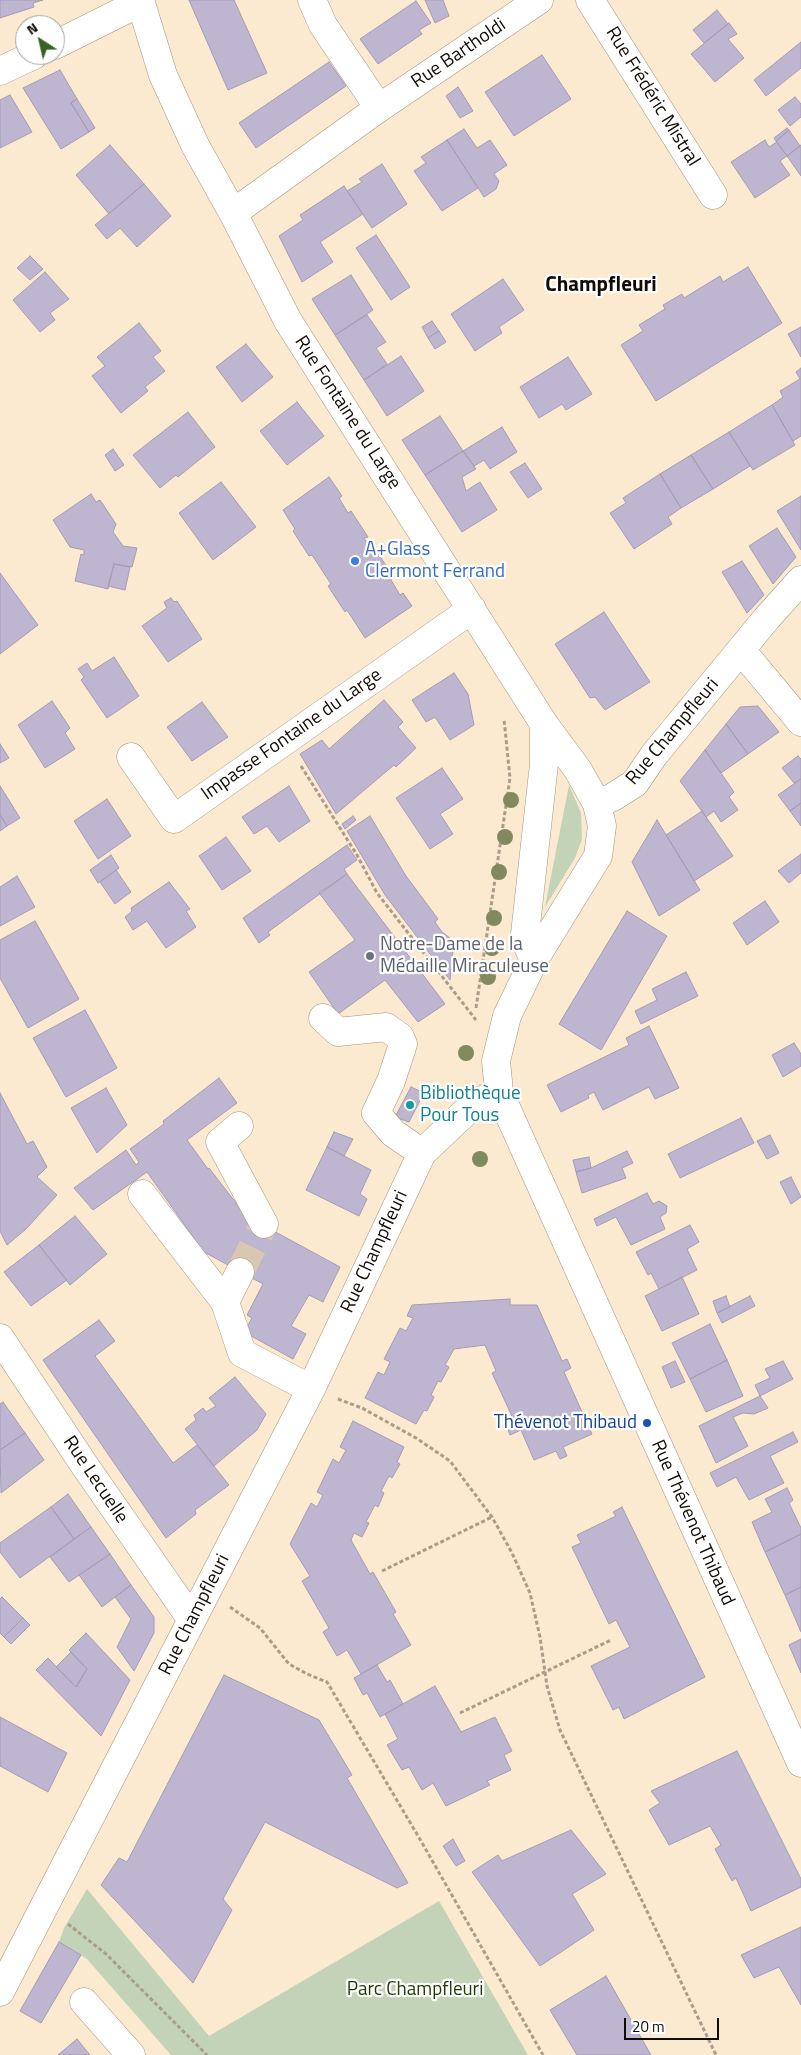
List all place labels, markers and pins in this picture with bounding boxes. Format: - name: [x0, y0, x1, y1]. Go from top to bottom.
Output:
- place label: A+Glass Clermont Ferrand: [365, 539, 505, 583]
- marker: A+Glass Clermont Ferrand: [349, 555, 361, 567]
- place label: Notre-Dame de la Médaille Miraculeuse: [380, 934, 549, 978]
- marker: Notre-Dame de la Médaille Miraculeuse: [364, 950, 376, 962]
- place label: Bibliothèque Pour Tous: [420, 1083, 521, 1127]
- marker: Bibliothèque Pour Tous: [404, 1099, 416, 1111]
- place label: Thévenot Thibaud: [494, 1412, 637, 1434]
- marker: Thévenot Thibaud: [641, 1417, 653, 1429]

